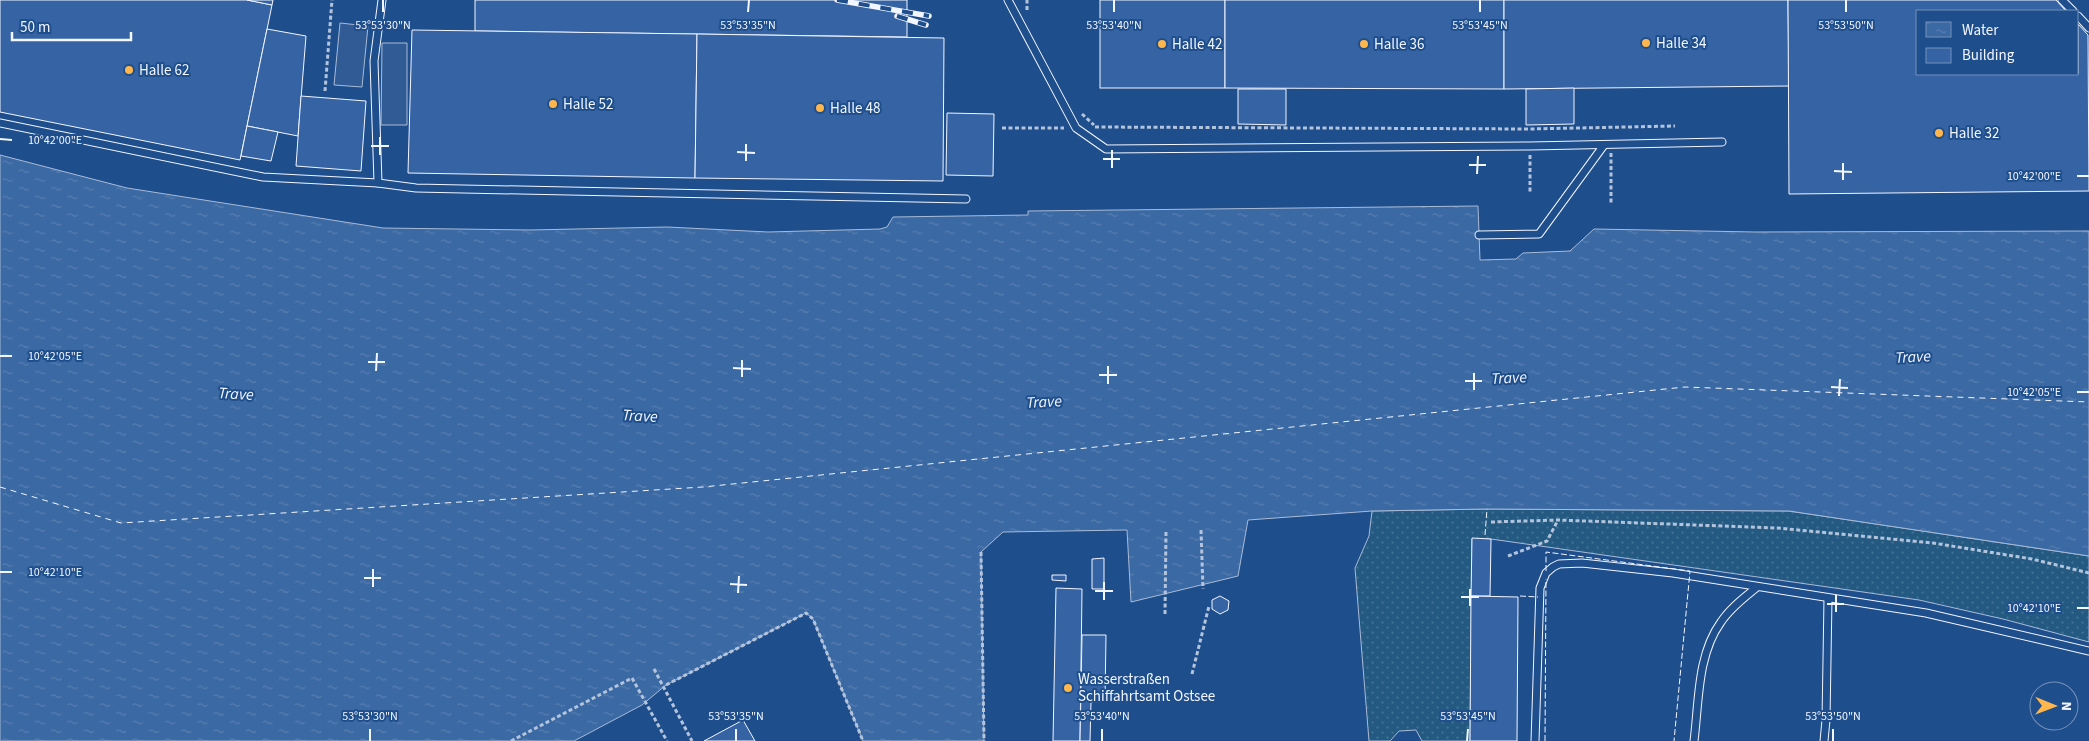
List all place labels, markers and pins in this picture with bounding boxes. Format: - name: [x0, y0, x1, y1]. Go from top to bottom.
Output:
- place label: Halle 34: [1656, 33, 1707, 54]
- place label: Halle 42: [1172, 34, 1222, 55]
- place label: Halle 36: [1374, 34, 1424, 55]
- marker: Halle 34: [1640, 37, 1652, 49]
- marker: Halle 42: [1156, 38, 1168, 50]
- marker: Halle 36: [1358, 38, 1370, 50]
- place label: Halle 62: [139, 60, 189, 81]
- marker: Halle 62: [123, 64, 135, 76]
- place label: Halle 52: [563, 94, 613, 115]
- marker: Halle 52: [547, 98, 559, 110]
- place label: Halle 48: [830, 98, 880, 119]
- marker: Halle 48: [814, 102, 826, 114]
- place label: Halle 32: [1949, 123, 1999, 144]
- marker: Halle 32: [1933, 127, 1945, 139]
- place label: Wasserstraßen Schiffahrtsamt Ostsee: [1078, 669, 1215, 707]
- marker: Wasserstraßen Schiffahrtsamt Ostsee: [1062, 682, 1074, 694]

